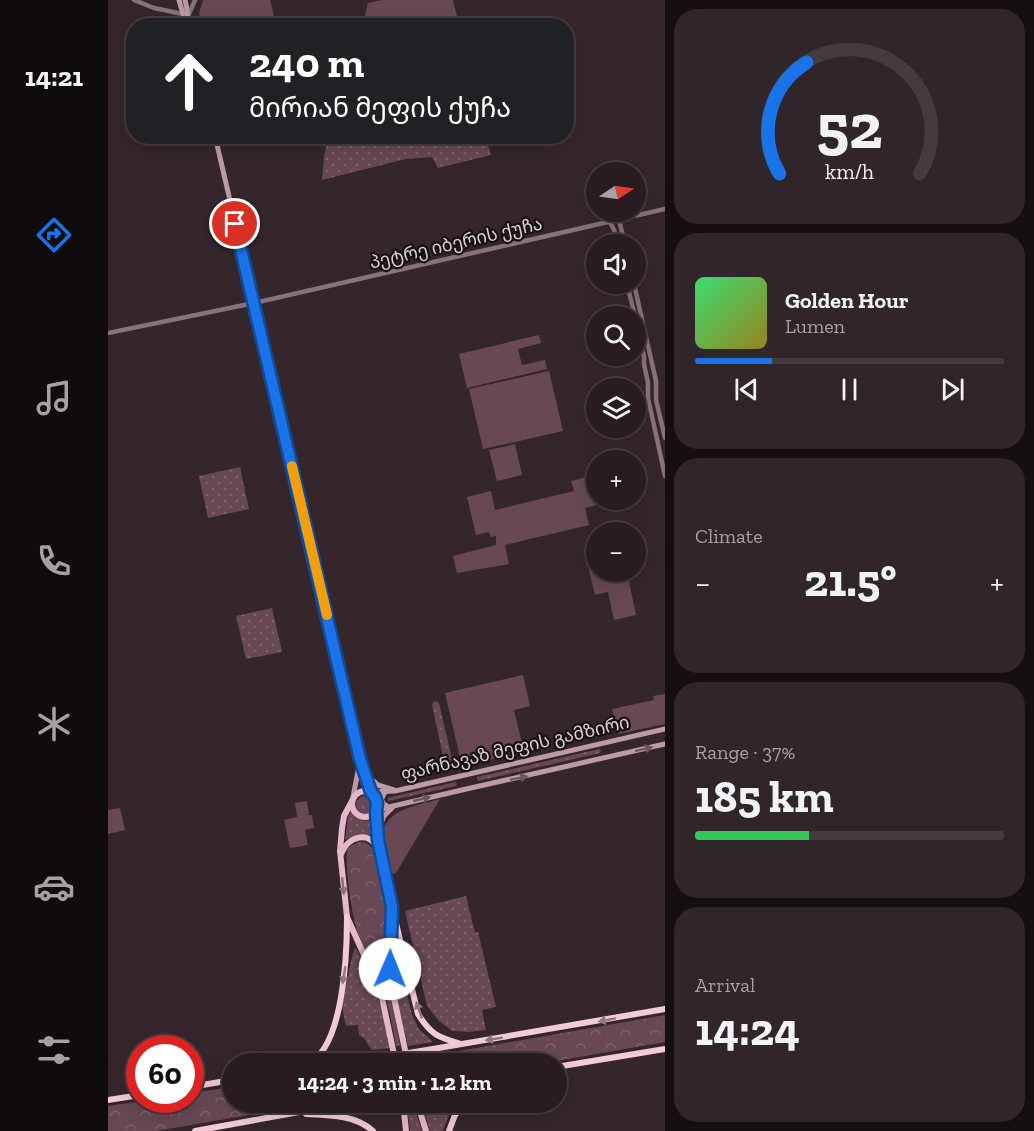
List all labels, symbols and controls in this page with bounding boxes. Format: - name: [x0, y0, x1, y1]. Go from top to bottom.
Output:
- text: 240 m: [249, 37, 364, 88]
- icon: ahead: [150, 42, 228, 120]
- text: 14:21: [25, 61, 83, 93]
- text: 52: [816, 89, 883, 164]
- text: მირიან მეფის ქუჩა: [249, 92, 511, 124]
- text: km/h: [825, 159, 874, 184]
- north arrow: [586, 162, 646, 222]
- map controls: [586, 162, 646, 582]
- pin: [209, 198, 260, 249]
- icon: arrive: [218, 207, 251, 240]
- street label: პეტრე იბერის ქუჩა: [367, 212, 545, 274]
- icon: directions: [33, 214, 75, 256]
- button: sound: [586, 234, 646, 294]
- text: Golden Hour: [785, 287, 909, 314]
- button: search: [586, 306, 646, 366]
- text: Lumen: [785, 314, 845, 338]
- icon: previous: [730, 373, 763, 406]
- icon: pause: [833, 373, 866, 406]
- icon: next: [936, 373, 969, 406]
- icon: music: [33, 377, 75, 419]
- button: layers: [586, 378, 646, 438]
- button: +: [586, 450, 646, 510]
- button: −: [586, 522, 646, 582]
- text: Climate: [695, 524, 763, 548]
- icon: phone: [33, 540, 75, 582]
- text: 21.5°: [804, 554, 896, 608]
- text: −: [695, 563, 710, 602]
- text: +: [990, 563, 1004, 602]
- icon: climate: [33, 703, 75, 745]
- street label: ფარნავაზ მეფის გამზირი: [399, 711, 631, 785]
- text: Range · 37%: [695, 740, 795, 764]
- one-way arrow: [635, 744, 654, 754]
- text: 185 km: [695, 770, 834, 824]
- one-way arrow: [509, 772, 528, 782]
- one-way arrow: [413, 794, 431, 804]
- icon: car: [33, 866, 75, 908]
- one-way arrow: [338, 877, 348, 896]
- position arrow: [358, 937, 422, 1001]
- one-way arrow: [339, 965, 348, 984]
- text: Arrival: [695, 973, 755, 997]
- one-way arrow: [413, 1001, 423, 1019]
- text: 14:24: [695, 1003, 800, 1057]
- one-way arrow: [598, 1016, 617, 1025]
- icon: filters: [33, 1029, 75, 1071]
- speed limit sign: 60: [126, 1035, 204, 1113]
- one-way arrow: [484, 1035, 503, 1044]
- text: 14:24 · 3 min · 1.2 km: [298, 1069, 491, 1096]

